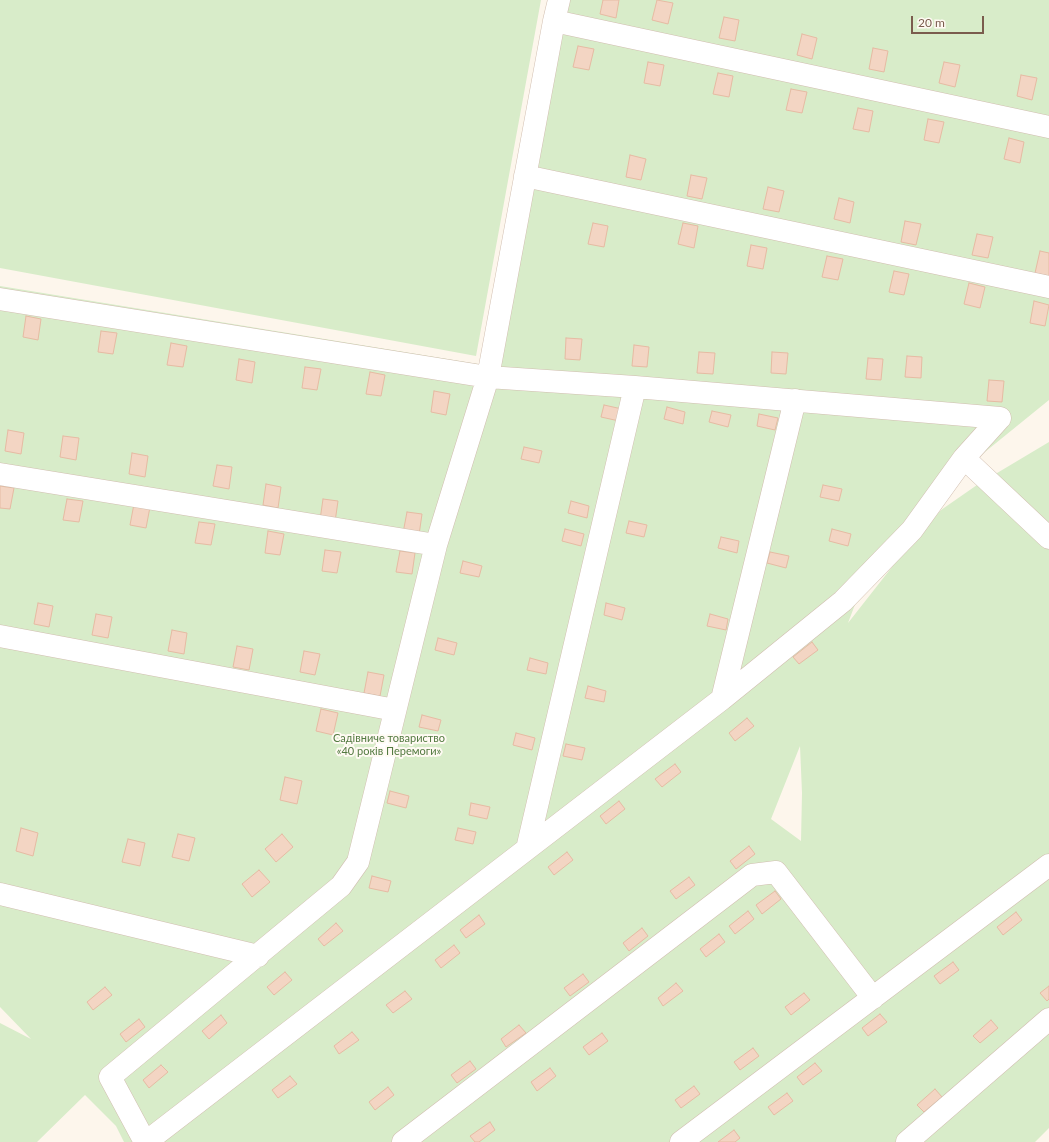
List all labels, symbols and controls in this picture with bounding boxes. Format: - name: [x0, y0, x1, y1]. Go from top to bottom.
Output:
- scale bar: [913, 8, 986, 34]
- text: 20 m: [918, 15, 945, 30]
- park label: Садівниче товариство «40 років Перемоги»: [333, 731, 445, 757]

